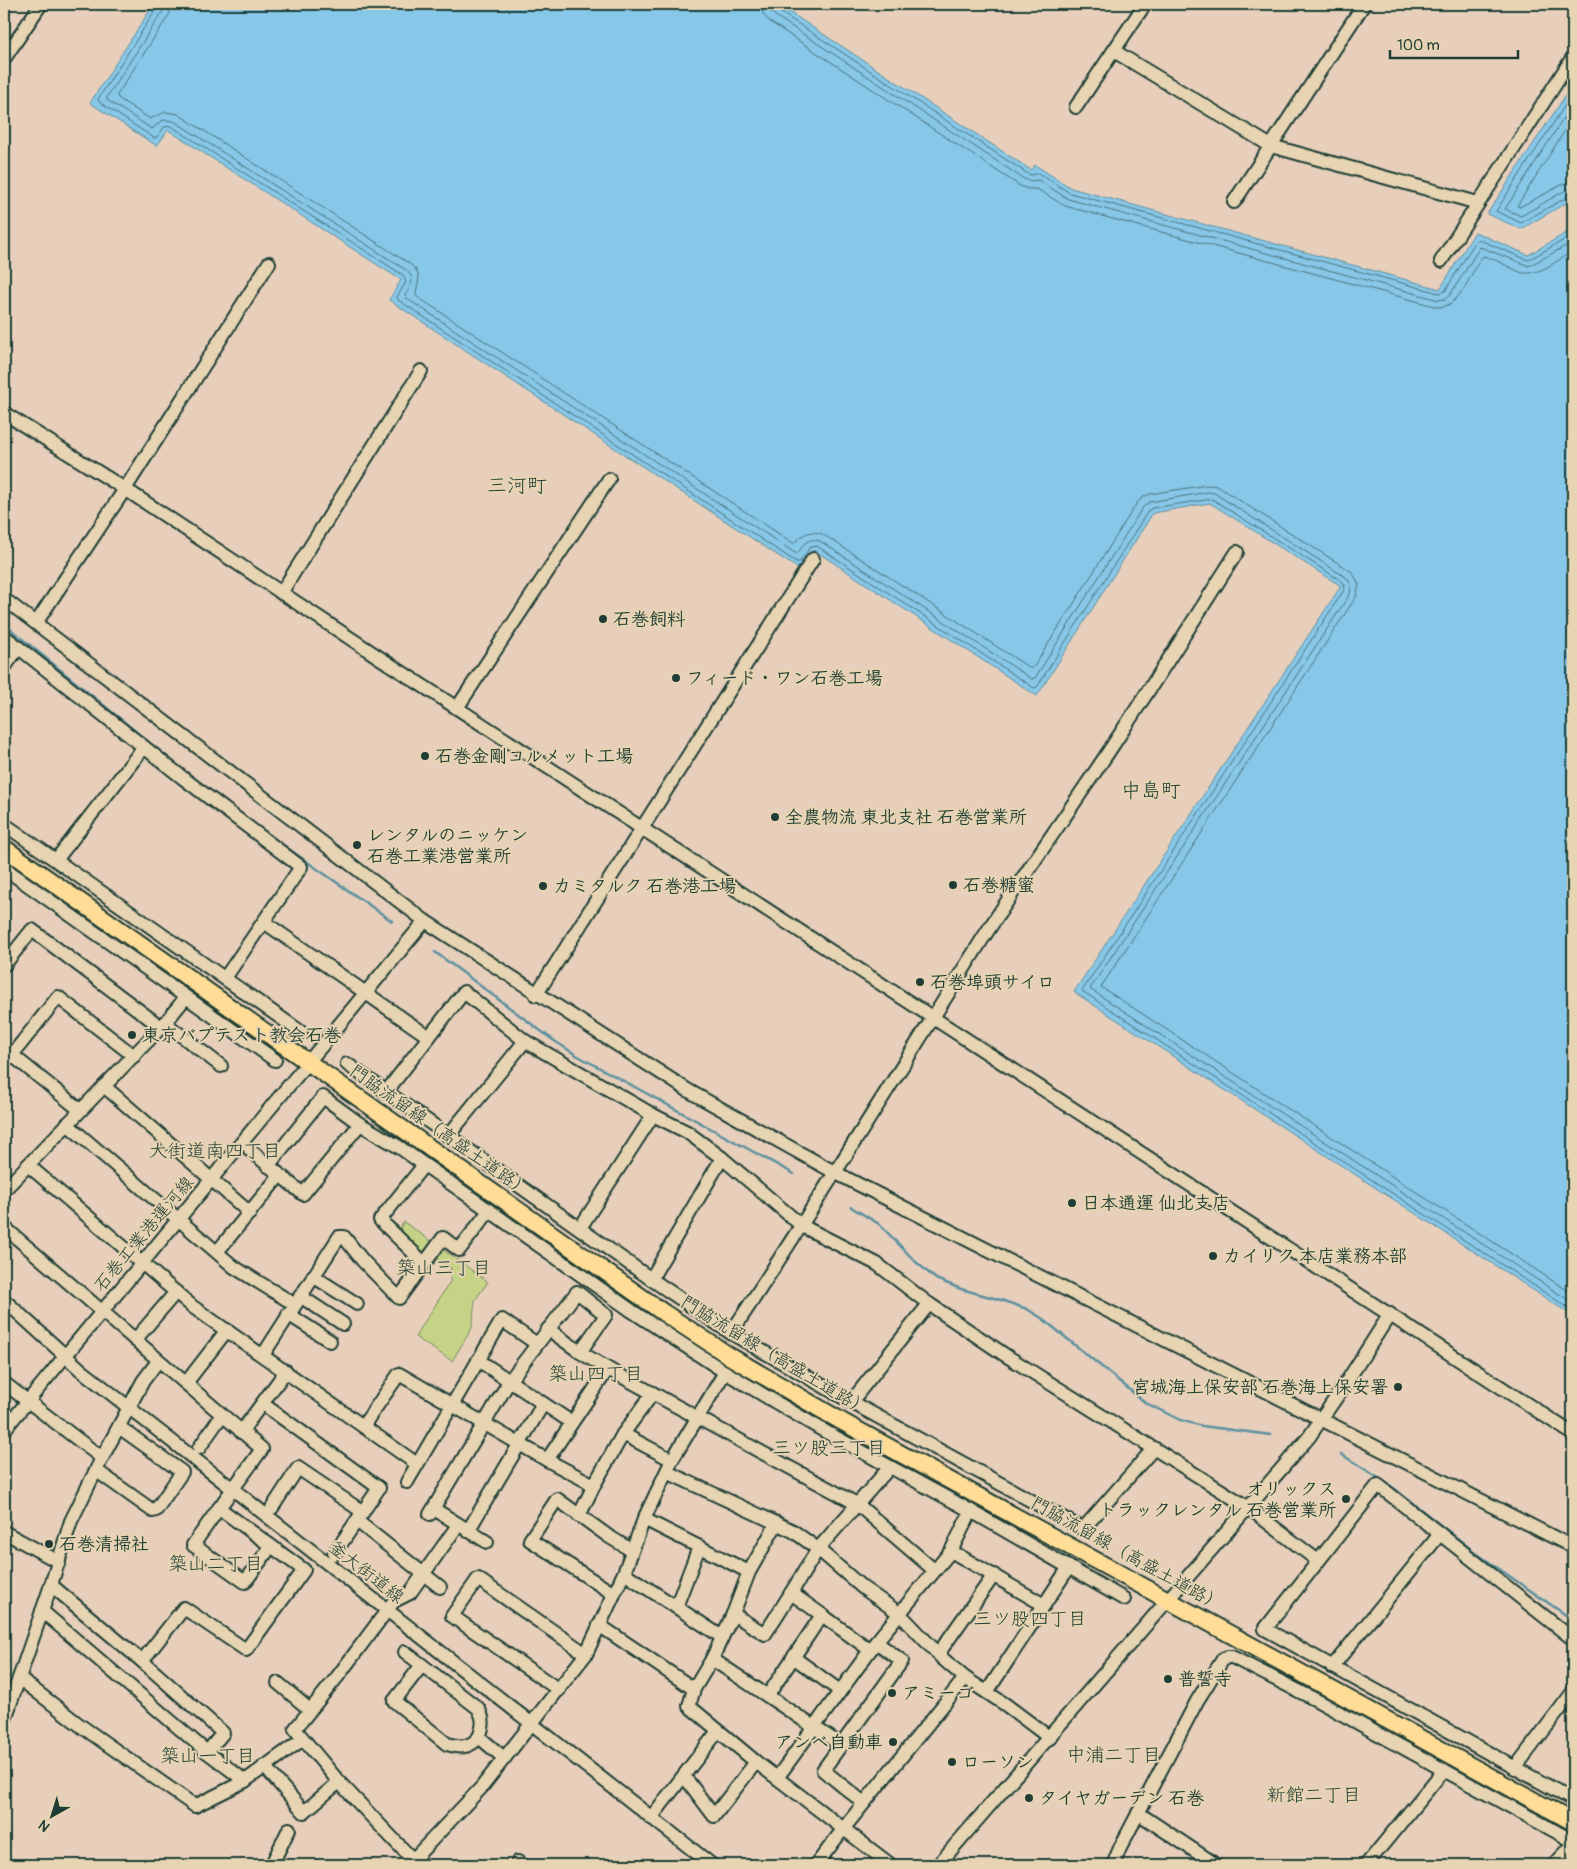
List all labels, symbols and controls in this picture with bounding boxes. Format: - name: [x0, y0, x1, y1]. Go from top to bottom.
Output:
- scale bar: [1390, 28, 1517, 60]
- text: 100 m: [1397, 36, 1440, 55]
- district label: 三河町: [487, 473, 547, 498]
- place label: 石巻飼料: [613, 608, 685, 631]
- marker: 石巻飼料: [597, 613, 609, 625]
- place label: フィード・ワン石巻工場: [686, 667, 883, 690]
- marker: フィード・ワン石巻工場: [670, 672, 682, 684]
- place label: 石巻金剛コルメット工場: [435, 745, 633, 768]
- marker: 石巻金剛コルメット工場: [419, 750, 431, 762]
- district label: 中島町: [1121, 778, 1181, 803]
- place label: 全農物流 東北支社 石巻営業所: [785, 806, 1027, 829]
- marker: 全農物流 東北支社 石巻営業所: [769, 811, 781, 823]
- place label: レンタルのニッケン 石巻工業港営業所: [367, 824, 528, 868]
- marker: レンタルのニッケン 石巻工業港営業所: [351, 839, 363, 851]
- place label: 石巻糖蜜: [963, 874, 1035, 897]
- place label: カミタルク 石巻港工場: [553, 875, 736, 898]
- marker: 石巻糖蜜: [947, 879, 959, 891]
- marker: カミタルク 石巻港工場: [537, 880, 549, 892]
- place label: 石巻埠頭サイロ: [930, 971, 1055, 994]
- marker: 石巻埠頭サイロ: [914, 976, 926, 988]
- place label: 東京バプテスト教会石巻: [142, 1024, 341, 1047]
- marker: 東京バプテスト教会石巻: [126, 1029, 138, 1041]
- street label: 門脇流留線（高盛土道路）: [345, 1060, 535, 1202]
- district label: 大街道南四丁目: [148, 1139, 282, 1163]
- street label: 石巻工業港運河線: [89, 1171, 199, 1297]
- place label: 日本通運 仙北支店: [1082, 1192, 1230, 1215]
- marker: 日本通運 仙北支店: [1066, 1197, 1078, 1209]
- place label: カイリク 本店業務本部: [1223, 1245, 1407, 1268]
- marker: カイリク 本店業務本部: [1207, 1250, 1219, 1262]
- district label: 築山三丁目: [396, 1256, 492, 1280]
- street label: 門脇流留線（高盛土道路）: [677, 1291, 873, 1421]
- district label: 築山四丁目: [548, 1362, 644, 1386]
- place label: 宮城海上保安部 石巻海上保安署: [1132, 1376, 1388, 1399]
- marker: 宮城海上保安部 石巻海上保安署: [1392, 1381, 1404, 1393]
- district label: 三ツ股三丁目: [772, 1436, 886, 1460]
- place label: オリックス トラックレンタル 石巻営業所: [1099, 1478, 1336, 1522]
- street label: 門脇流留線（高盛土道路）: [1027, 1492, 1227, 1616]
- marker: オリックス トラックレンタル 石巻営業所: [1340, 1493, 1352, 1505]
- place label: 石巻清掃社: [59, 1533, 149, 1556]
- street label: 釜大街道線: [323, 1535, 409, 1609]
- marker: 石巻清掃社: [43, 1538, 55, 1550]
- district label: 築山二丁目: [168, 1552, 264, 1576]
- district label: 三ツ股四丁目: [973, 1607, 1087, 1631]
- place label: 普誓寺: [1178, 1668, 1232, 1691]
- marker: 普誓寺: [1162, 1673, 1174, 1685]
- place label: アミーゴ: [902, 1682, 974, 1705]
- marker: アミーゴ: [886, 1687, 898, 1699]
- place label: アンベ自動車: [775, 1731, 883, 1754]
- marker: アンベ自動車: [887, 1736, 899, 1748]
- district label: 中浦二丁目: [1066, 1743, 1162, 1767]
- district label: 築山一丁目: [160, 1744, 256, 1768]
- place label: ローソン: [962, 1751, 1034, 1774]
- marker: ローソン: [946, 1756, 958, 1768]
- district label: 新館二丁目: [1266, 1783, 1362, 1807]
- place label: タイヤガーデン 石巻: [1039, 1787, 1204, 1810]
- north arrow: [28, 1792, 78, 1842]
- marker: タイヤガーデン 石巻: [1023, 1792, 1035, 1804]
- text: N: [35, 1816, 53, 1835]

